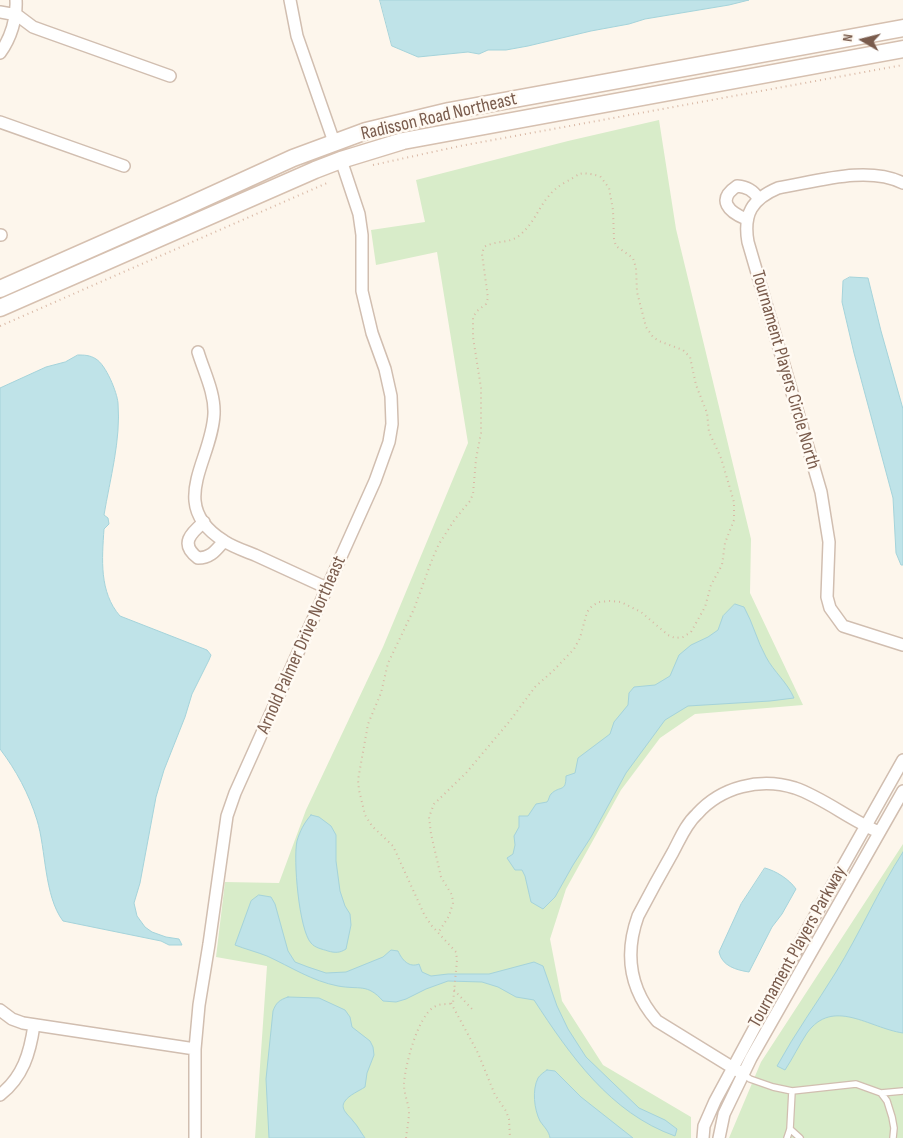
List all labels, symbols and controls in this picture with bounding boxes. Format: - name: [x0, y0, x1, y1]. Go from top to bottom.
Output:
- north arrow: [838, 15, 888, 65]
- text: N: [839, 33, 857, 43]
- street label: Radisson Road Northeast: [359, 88, 519, 146]
- street label: Tournament Players Circle North: [746, 268, 824, 472]
- street label: Arnold Palmer Drive Northeast: [252, 553, 352, 737]
- street label: Tournament Players Parkway: [744, 862, 852, 1032]

